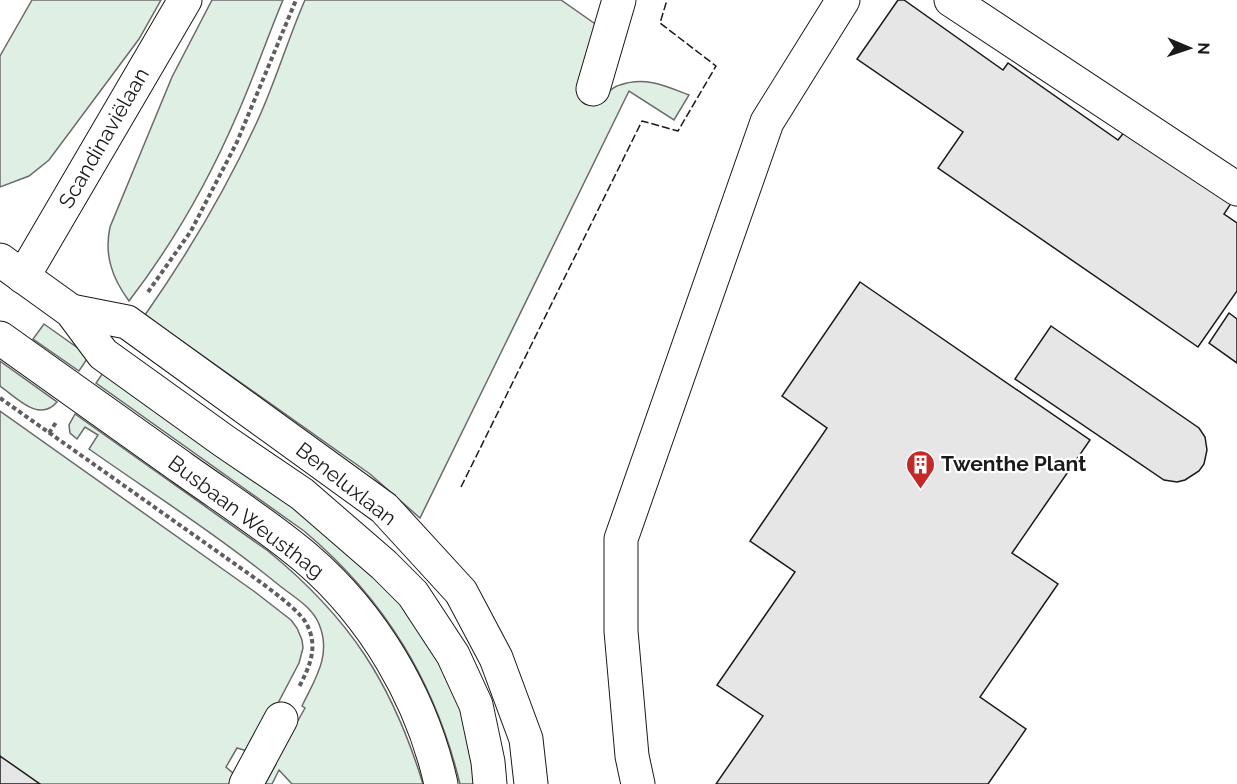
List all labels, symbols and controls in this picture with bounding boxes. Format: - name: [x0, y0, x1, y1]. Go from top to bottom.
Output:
- north arrow: [1159, 18, 1219, 78]
- text: N: [1194, 42, 1213, 55]
- street label: Scandinaviëlaan: [53, 63, 154, 212]
- street label: Beneluxlaan: [291, 437, 401, 531]
- building icon: Twenthe Plant: [904, 448, 936, 490]
- street label: Busbaan Weusthag: [163, 450, 329, 583]
- place label: Twenthe Plant: [941, 451, 1086, 476]

